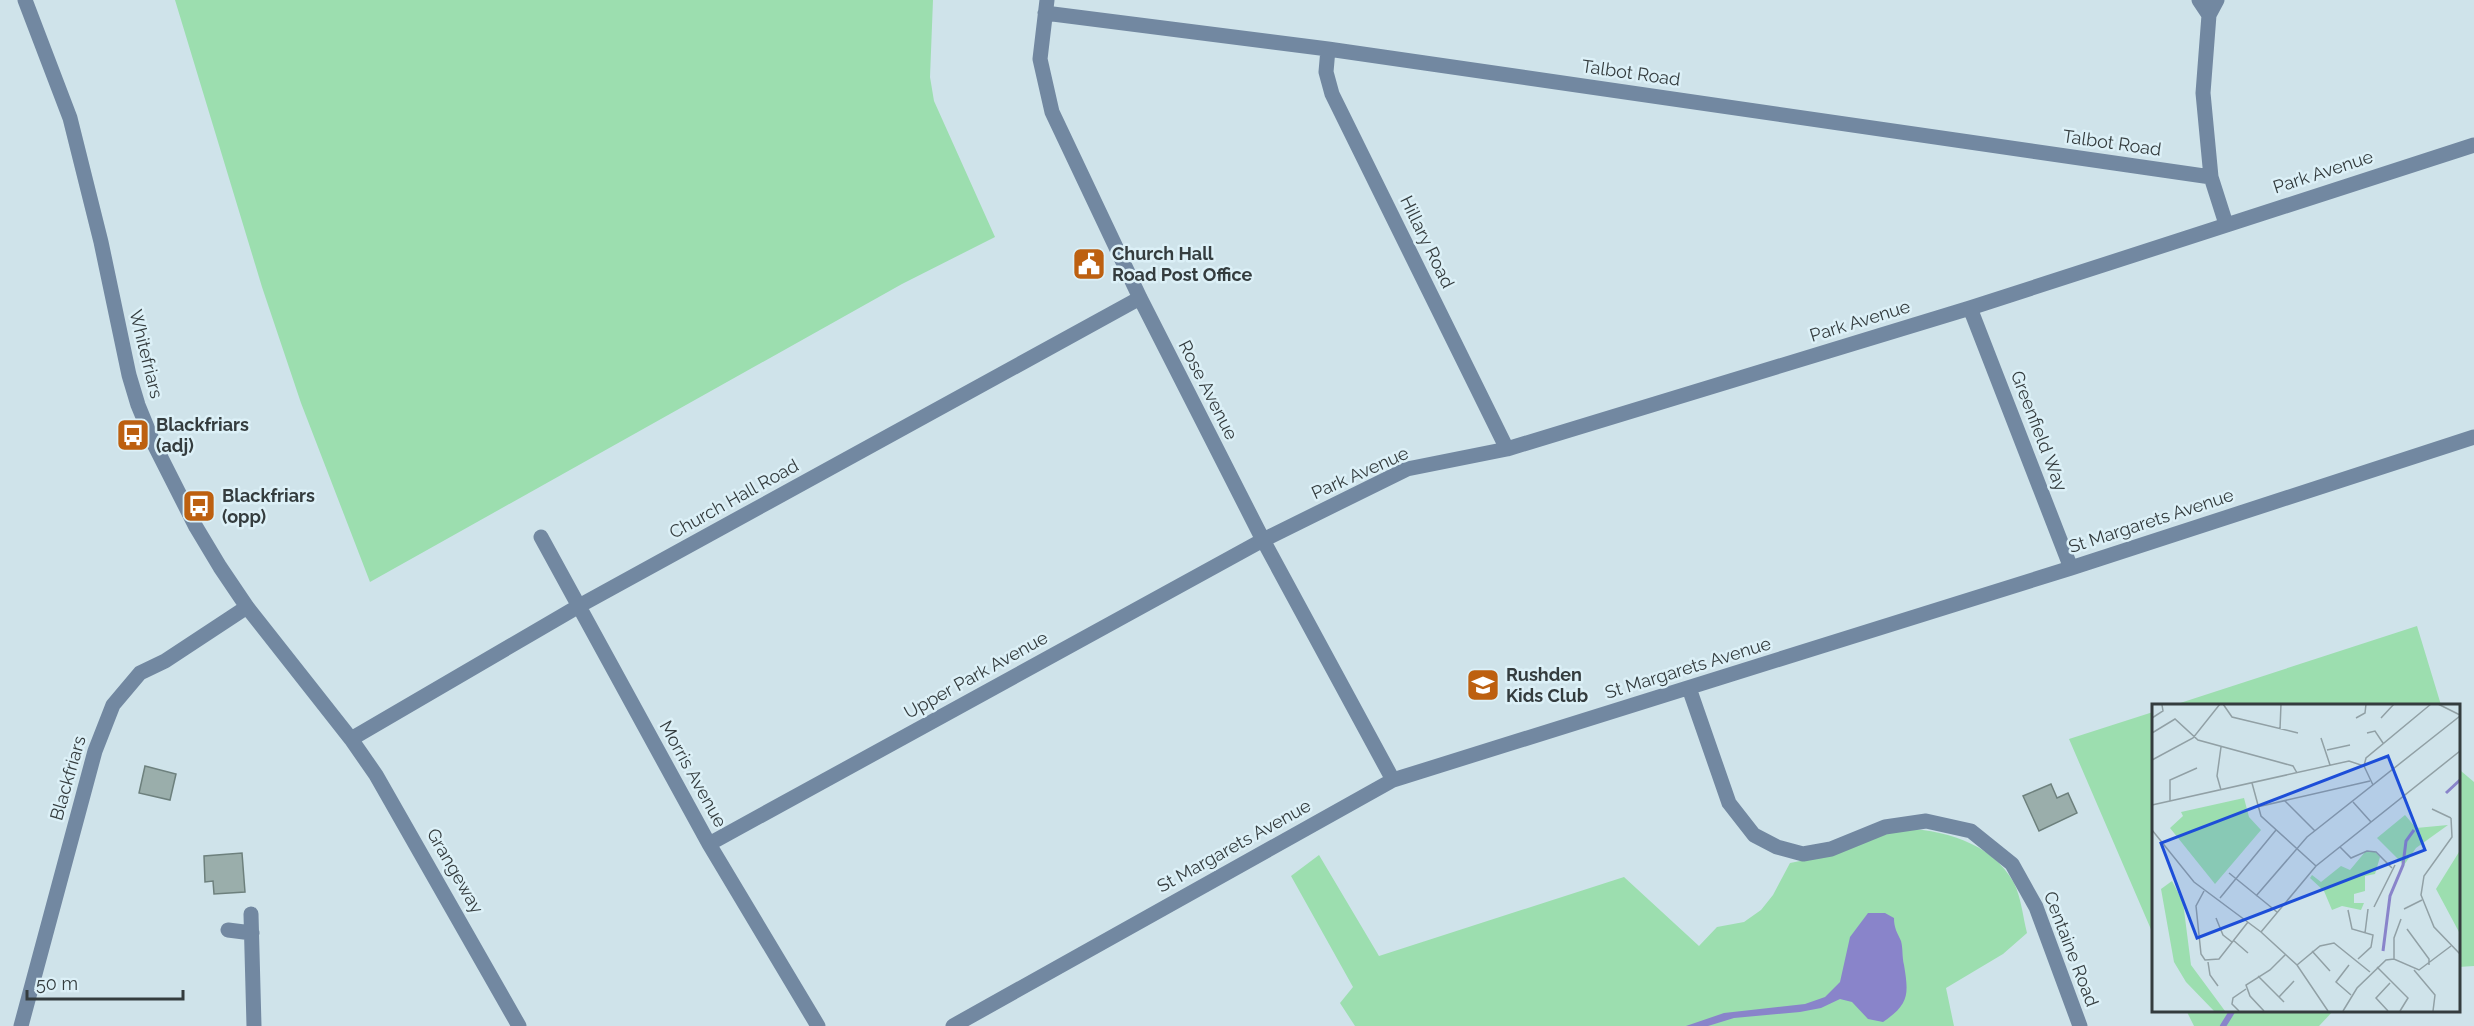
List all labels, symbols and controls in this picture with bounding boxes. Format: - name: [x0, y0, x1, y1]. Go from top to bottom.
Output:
- street label: Talbot Road: [1580, 55, 1682, 90]
- street label: Talbot Road: [2061, 125, 2163, 160]
- street label: Park Avenue: [2270, 145, 2376, 198]
- street label: Hillary Road: [1396, 192, 1459, 291]
- place label: Church Hall Road Post Office: [1112, 243, 1252, 285]
- public building icon: Church Hall Road Post Office: [1071, 246, 1107, 282]
- street label: Park Avenue: [1807, 295, 1913, 346]
- street label: Whitefriars: [125, 307, 168, 401]
- street label: Rose Avenue: [1174, 337, 1243, 443]
- street label: Greenfield Way: [2007, 368, 2072, 494]
- place label: Blackfriars (adj): [156, 414, 249, 456]
- bus stop icon: Blackfriars (adj): [115, 417, 151, 453]
- street label: Park Avenue: [1308, 442, 1412, 503]
- street label: Church Hall Road: [665, 454, 802, 543]
- street label: St Margarets Avenue: [2066, 484, 2236, 557]
- place label: Blackfriars (opp): [222, 485, 315, 527]
- bus stop icon: Blackfriars (opp): [181, 488, 217, 524]
- street label: Upper Park Avenue: [900, 626, 1052, 723]
- street label: St Margarets Avenue: [1602, 632, 1774, 703]
- place label: Rushden Kids Club: [1506, 664, 1588, 706]
- school or university icon: Rushden Kids Club: [1465, 667, 1501, 703]
- inset map: [2152, 704, 2459, 1011]
- street label: Morris Avenue: [655, 717, 732, 831]
- street label: Blackfriars: [45, 733, 90, 823]
- street label: St Margarets Avenue: [1153, 794, 1315, 897]
- street label: Grangeway: [423, 825, 488, 917]
- street label: Centaine Road: [2040, 888, 2103, 1009]
- scale bar: [27, 963, 183, 1001]
- text: 50 m: [36, 973, 78, 994]

